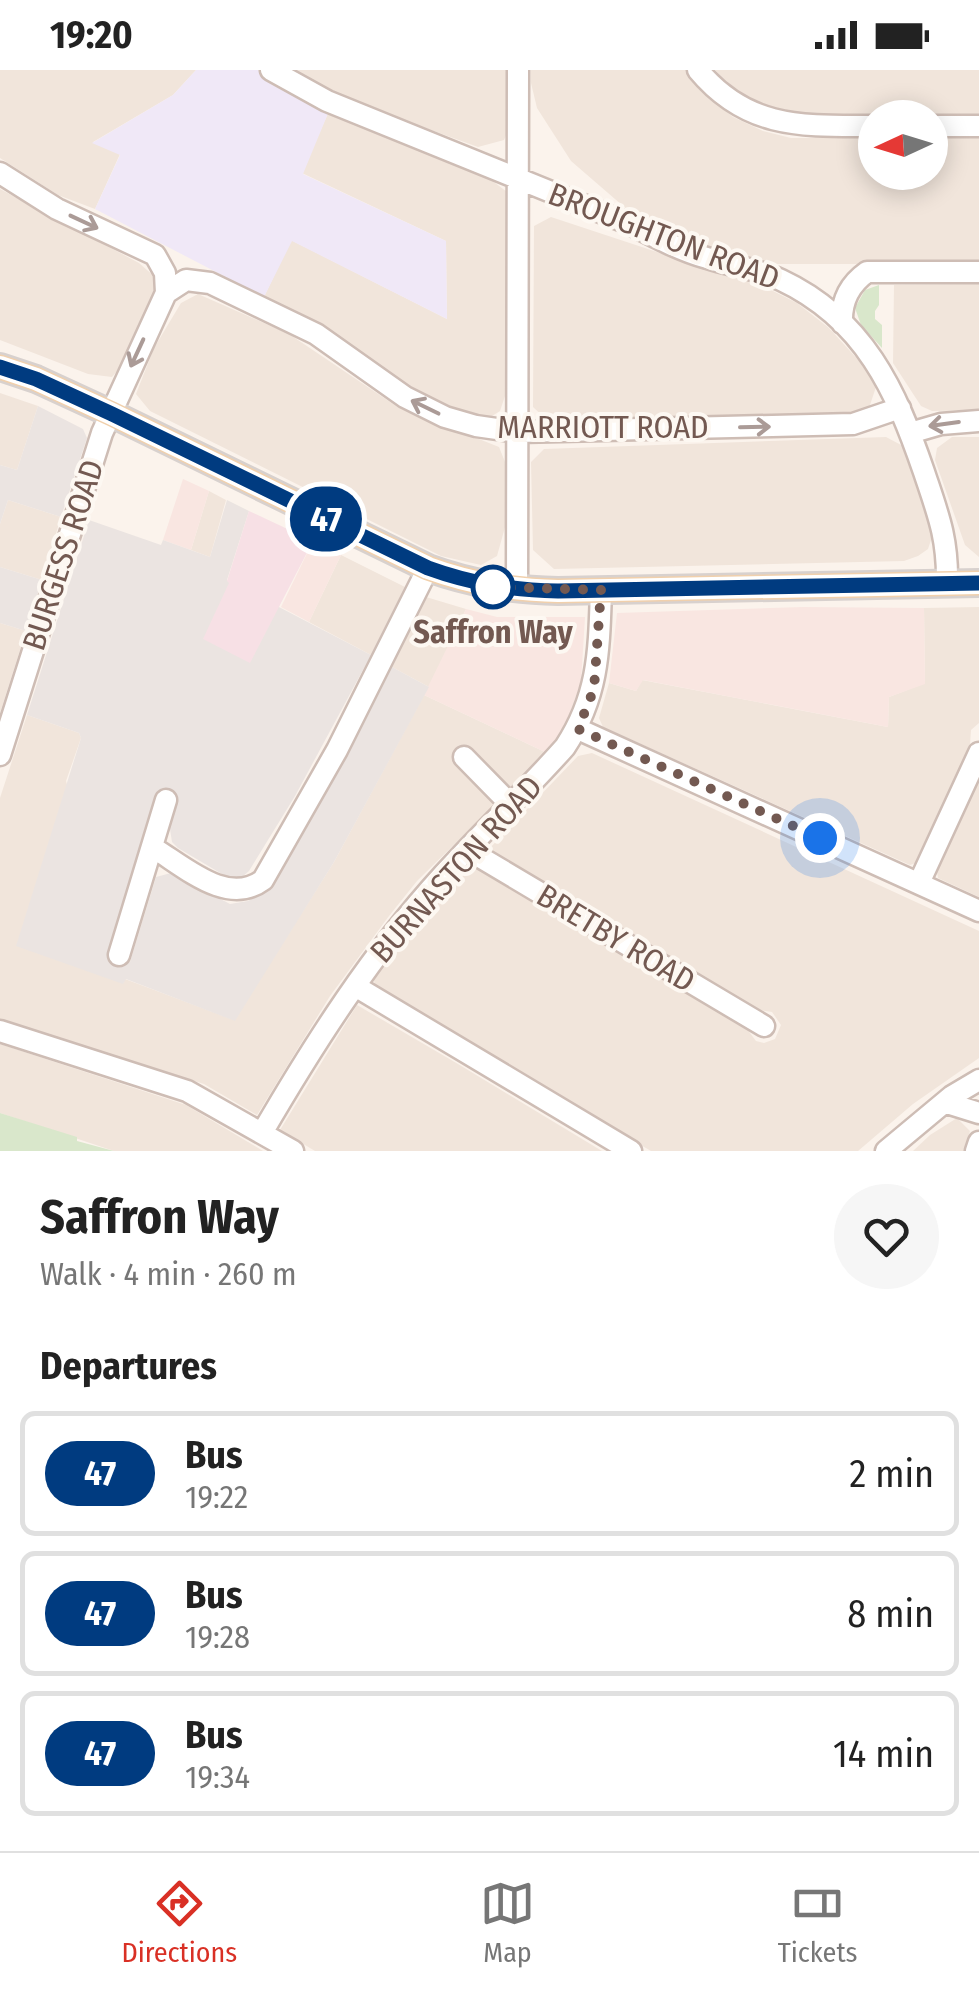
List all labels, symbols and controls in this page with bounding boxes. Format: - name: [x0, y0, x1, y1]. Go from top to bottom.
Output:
- text: 19:20: [50, 12, 133, 58]
- north arrow: [858, 100, 948, 190]
- map controls: [858, 100, 948, 190]
- street label: BROUGHTON ROAD: [543, 174, 785, 298]
- one-way arrow: [68, 213, 98, 232]
- one-way arrow: [127, 337, 145, 367]
- one-way arrow: [411, 396, 441, 415]
- street label: MARRIOTT ROAD: [497, 408, 709, 446]
- one-way arrow: [928, 416, 961, 434]
- one-way arrow: [739, 417, 771, 436]
- street label: BURGESS ROAD: [14, 455, 112, 655]
- line badge: 47: [281, 486, 371, 552]
- text: 47: [310, 498, 342, 540]
- marker: Saffron Way: [472, 566, 514, 608]
- place label: Saffron Way: [413, 613, 573, 651]
- street label: BURNASTON ROAD: [362, 768, 550, 970]
- your location: [795, 813, 845, 863]
- street label: BRETBY ROAD: [530, 876, 702, 1000]
- button: heart: [834, 1184, 939, 1289]
- text: Saffron Way: [40, 1188, 279, 1246]
- text: Walk · 4 min · 260 m: [40, 1255, 297, 1293]
- text: Departures: [40, 1343, 217, 1389]
- text: Bus: [185, 1432, 243, 1478]
- text: 2 min: [849, 1451, 934, 1497]
- text: 47: [84, 1452, 116, 1494]
- text: 19:22: [185, 1478, 248, 1516]
- text: Bus: [185, 1572, 243, 1618]
- text: 8 min: [847, 1591, 934, 1637]
- text: 47: [84, 1592, 116, 1634]
- text: 19:28: [185, 1618, 250, 1656]
- text: Bus: [185, 1712, 243, 1758]
- text: 14 min: [833, 1731, 934, 1777]
- text: 47: [84, 1732, 116, 1774]
- text: 19:34: [185, 1758, 250, 1796]
- tab: Directions: [121, 1876, 237, 1969]
- tab: Map: [480, 1876, 535, 1969]
- tab: Tickets: [778, 1876, 858, 1969]

